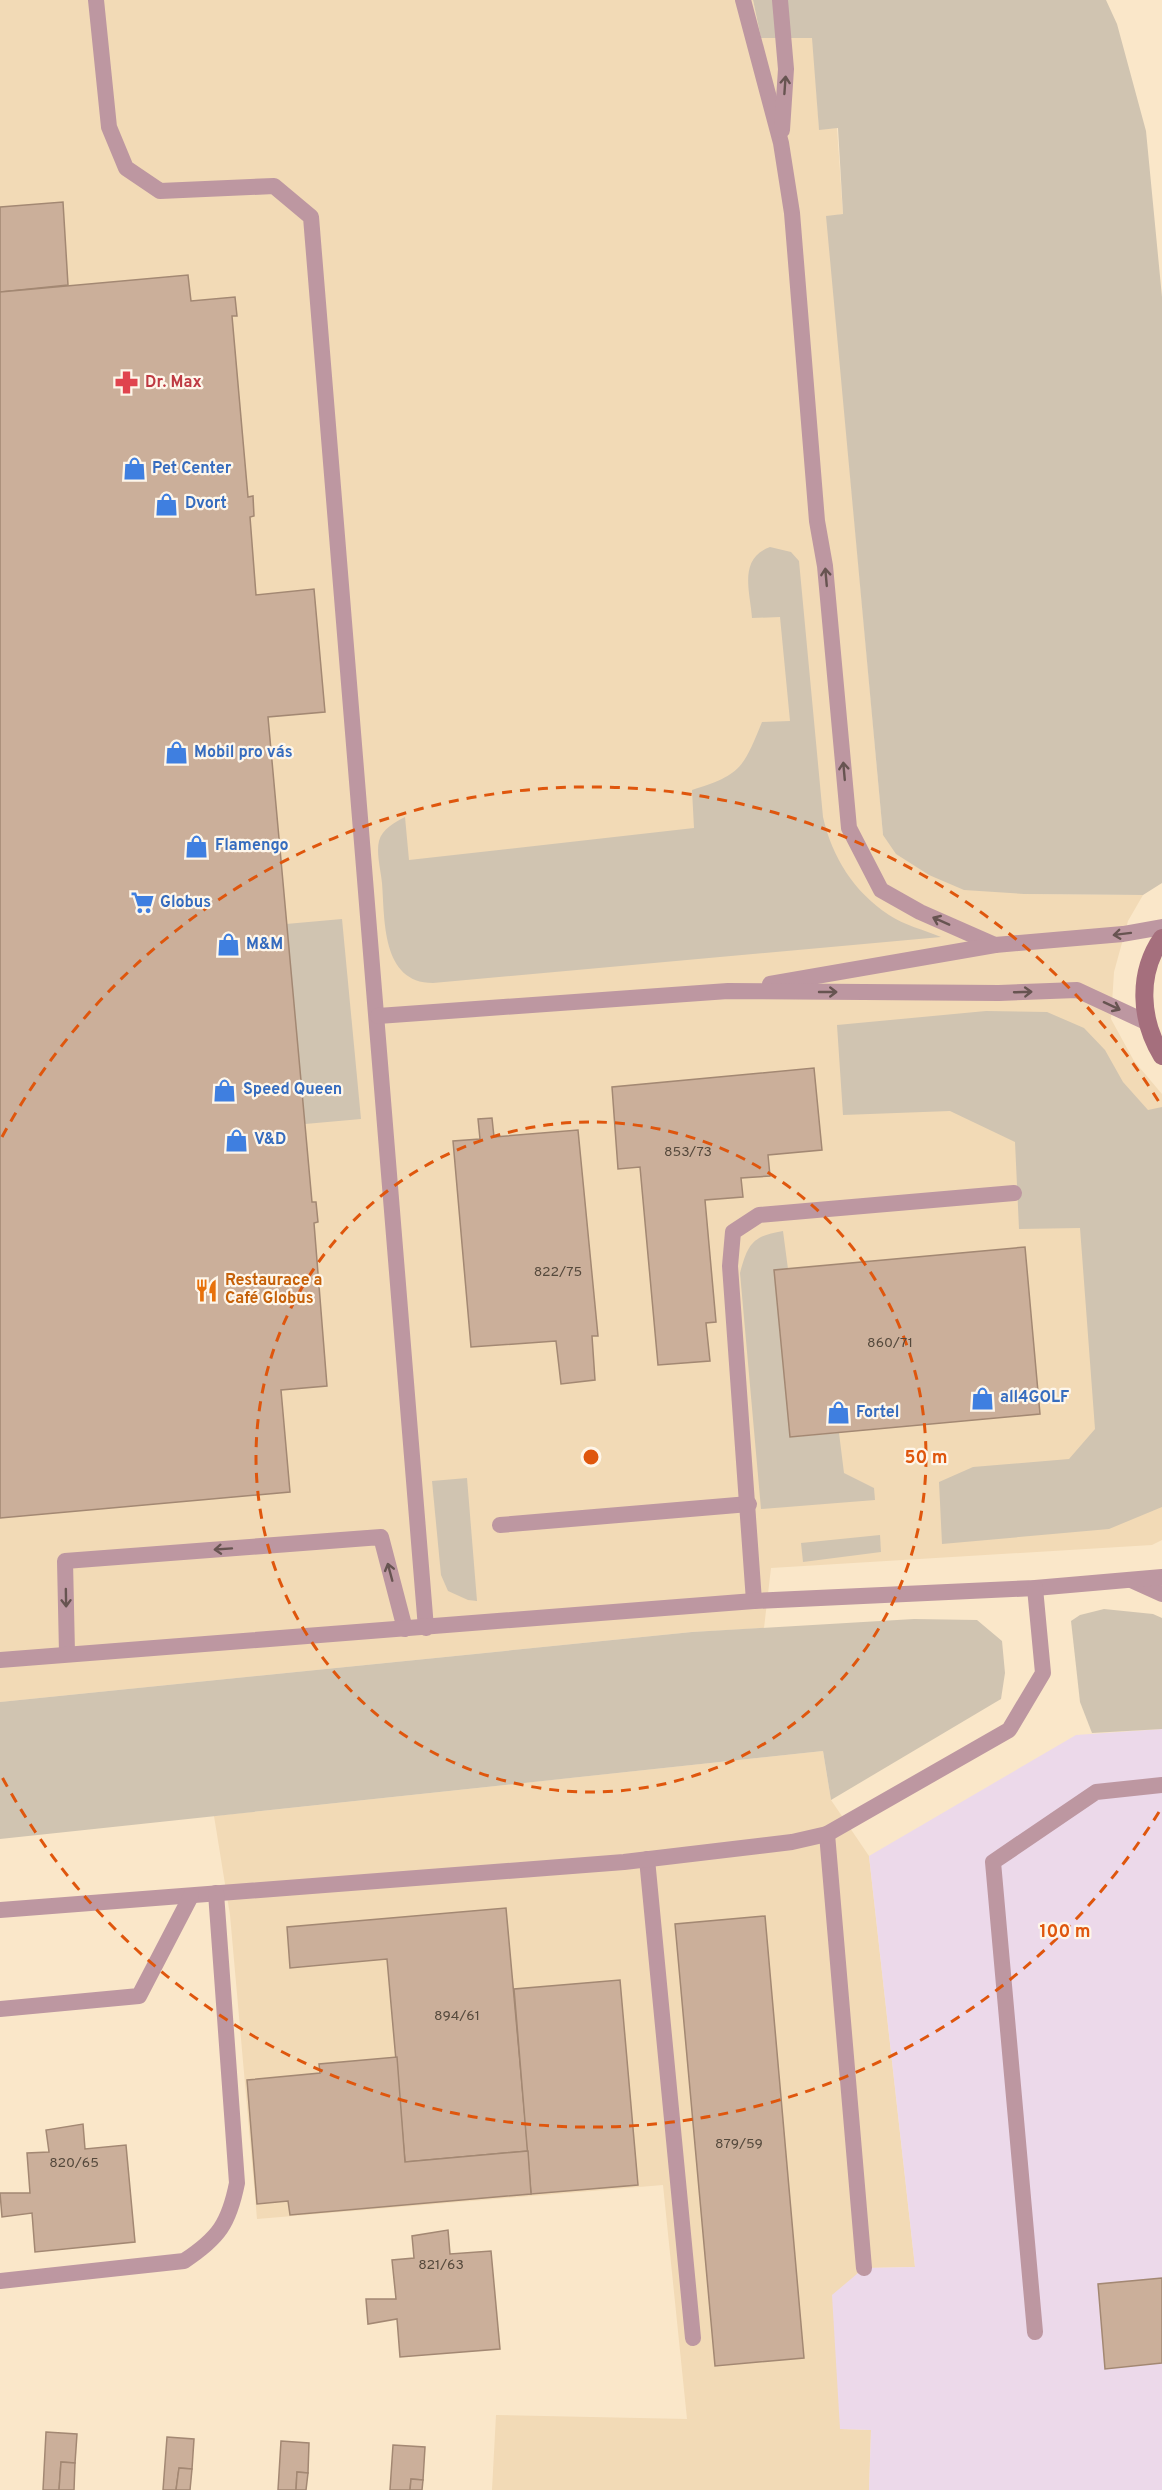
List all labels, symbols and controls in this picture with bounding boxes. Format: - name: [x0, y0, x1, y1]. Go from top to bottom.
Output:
- one-way arrow: [780, 75, 791, 95]
- pharmacy icon: Dr. Max: [114, 370, 140, 396]
- place label: Dr. Max: [145, 373, 202, 393]
- shop icon: Pet Center: [121, 456, 147, 482]
- place label: Pet Center: [152, 459, 232, 479]
- shop icon: Dvort: [154, 491, 180, 517]
- place label: Dvort: [185, 494, 227, 514]
- one-way arrow: [820, 568, 831, 587]
- shop icon: Mobil pro vás: [163, 740, 189, 766]
- place label: Mobil pro vás: [194, 743, 293, 763]
- one-way arrow: [838, 762, 849, 782]
- shop icon: Flamengo: [184, 833, 210, 859]
- place label: Flamengo: [215, 836, 289, 856]
- supermarket icon: Globus: [129, 890, 155, 916]
- place label: Globus: [160, 893, 211, 913]
- one-way arrow: [933, 915, 951, 927]
- one-way arrow: [1113, 928, 1133, 939]
- shop icon: M&M: [215, 932, 241, 958]
- place label: M&M: [246, 935, 283, 955]
- one-way arrow: [818, 986, 838, 998]
- one-way arrow: [1013, 987, 1033, 998]
- one-way arrow: [1102, 1001, 1120, 1013]
- shop icon: Speed Queen: [212, 1077, 238, 1103]
- place label: Speed Queen: [243, 1080, 342, 1100]
- shop icon: V&D: [223, 1127, 249, 1153]
- place label: V&D: [254, 1130, 286, 1150]
- house number: 853/73: [664, 1144, 712, 1161]
- house number: 822/75: [534, 1264, 582, 1281]
- place label: Restaurace a Café Globus: [225, 1271, 322, 1309]
- restaurant icon: Restaurace a Café Globus: [194, 1277, 220, 1303]
- house number: 860/71: [867, 1335, 913, 1352]
- shop icon: all4GOLF: [969, 1385, 995, 1411]
- place label: all4GOLF: [1000, 1388, 1069, 1408]
- shop icon: Fortel: [825, 1400, 851, 1426]
- place label: Fortel: [856, 1403, 899, 1423]
- centre of rings: [581, 1447, 601, 1467]
- text: 50 m: [904, 1447, 948, 1470]
- one-way arrow: [213, 1544, 233, 1555]
- one-way arrow: [384, 1563, 396, 1582]
- one-way arrow: [60, 1588, 71, 1608]
- text: 100 m: [1039, 1921, 1091, 1944]
- house number: 894/61: [434, 2008, 480, 2025]
- house number: 879/59: [715, 2136, 763, 2153]
- house number: 820/65: [49, 2155, 99, 2172]
- house number: 821/63: [418, 2257, 464, 2274]

